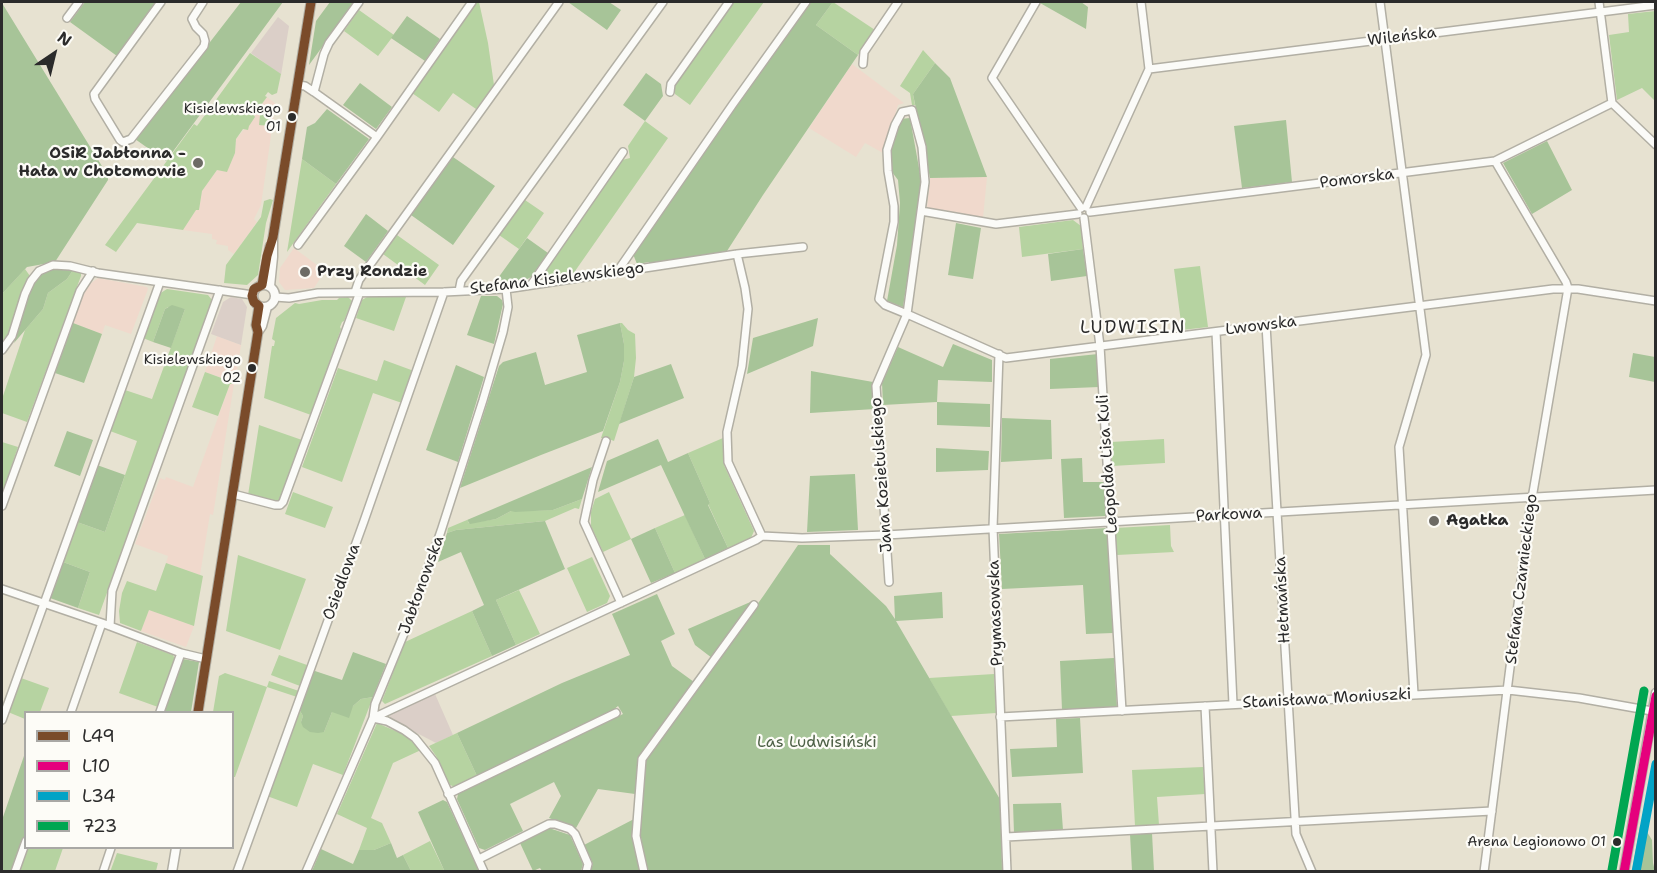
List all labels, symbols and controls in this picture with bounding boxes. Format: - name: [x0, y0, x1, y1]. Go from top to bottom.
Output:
- street label: Wileńska: [1366, 23, 1438, 51]
- north arrow: [24, 24, 84, 84]
- text: N: [53, 27, 76, 51]
- place label: Kisielewskiego 01: [184, 101, 281, 134]
- marker: Kisielewskiego 01: [286, 111, 298, 123]
- place label: OSiR Jabłonna - Hała w Chotomowie: [18, 144, 186, 182]
- marker: OSiR Jabłonna - Hała w Chotomowie: [191, 156, 205, 170]
- street label: Pomorska: [1319, 165, 1395, 193]
- street label: Stefana Kisielewskiego: [469, 259, 645, 299]
- place label: Przy Rondzie: [317, 262, 427, 282]
- marker: Przy Rondzie: [298, 265, 312, 279]
- street label: Lwowska: [1224, 312, 1298, 340]
- district label: LUDWISIN: [1080, 317, 1186, 339]
- place label: Kisielewskiego 02: [144, 352, 241, 384]
- marker: Kisielewskiego 02: [246, 362, 258, 374]
- street label: Leopolda Lisa Kuli: [1094, 394, 1122, 534]
- street label: Jana Kozietulskiego: [867, 397, 897, 553]
- street label: Stefana Czarnieckiego: [1502, 493, 1542, 665]
- street label: Parkowa: [1195, 504, 1263, 526]
- place label: Agatka: [1446, 511, 1509, 531]
- marker: Agatka: [1427, 514, 1441, 528]
- street label: Jabłonowska: [395, 533, 449, 637]
- street label: Osiedlowa: [319, 541, 365, 623]
- street label: Hetmańska: [1271, 556, 1295, 644]
- street label: Prymasowska: [985, 560, 1007, 666]
- street label: Stanisława Moniuszki: [1242, 685, 1412, 713]
- legend: [24, 711, 234, 849]
- text: L49: [82, 724, 115, 748]
- park label: Las Ludwisiński: [757, 733, 877, 753]
- text: L10: [82, 754, 110, 778]
- text: L34: [82, 784, 116, 808]
- text: 723: [82, 814, 117, 838]
- place label: Arena Legionowo 01: [1467, 834, 1606, 850]
- marker: Arena Legionowo 01: [1611, 836, 1623, 848]

